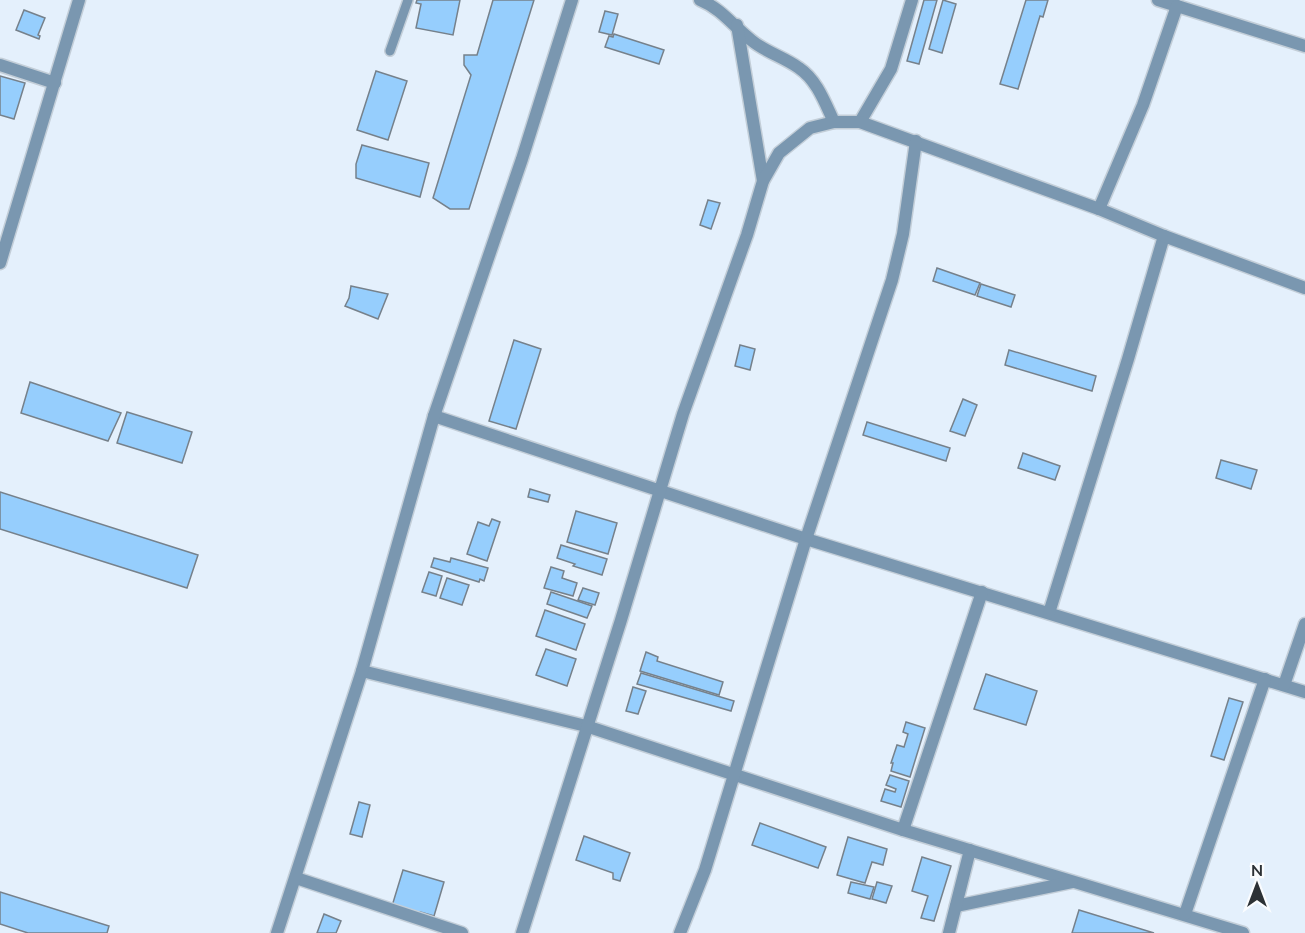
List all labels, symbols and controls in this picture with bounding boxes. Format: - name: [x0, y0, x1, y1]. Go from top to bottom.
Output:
- north arrow: [1227, 855, 1287, 915]
- text: N: [1251, 860, 1263, 880]

